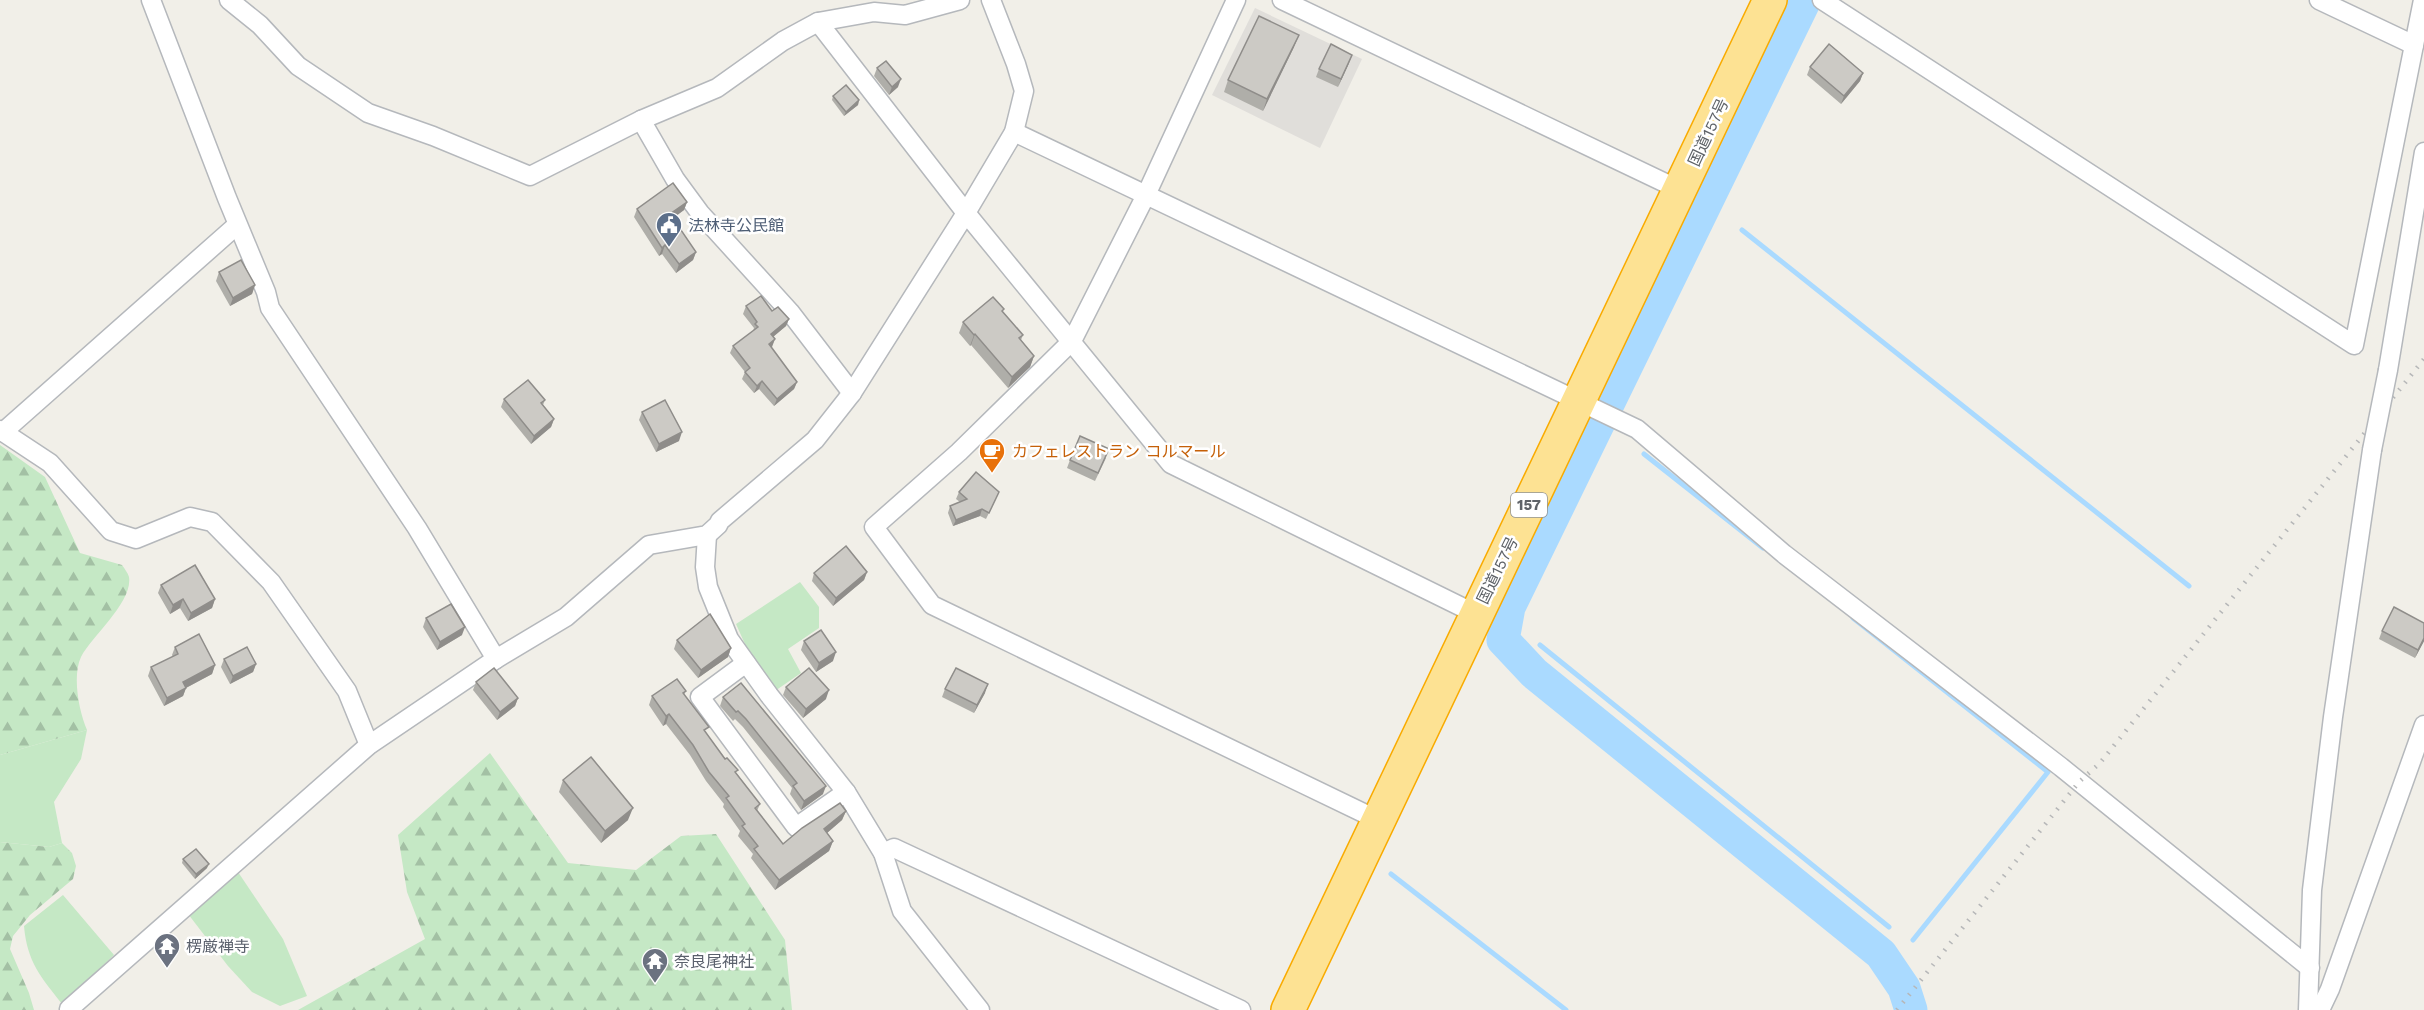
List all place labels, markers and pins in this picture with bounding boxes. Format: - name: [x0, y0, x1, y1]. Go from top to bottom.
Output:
- public building icon: 法林寺公民館: [654, 210, 684, 248]
- place label: 法林寺公民館: [688, 216, 784, 235]
- cafe icon: カフェレストラン コルマール: [977, 436, 1007, 474]
- place label: カフェレストラン コルマール: [1012, 442, 1225, 461]
- temple icon: 楞厳禅寺: [152, 931, 182, 969]
- place label: 楞厳禅寺: [186, 937, 250, 956]
- temple icon: 奈良尾神社: [640, 946, 670, 984]
- place label: 奈良尾神社: [674, 952, 754, 971]

